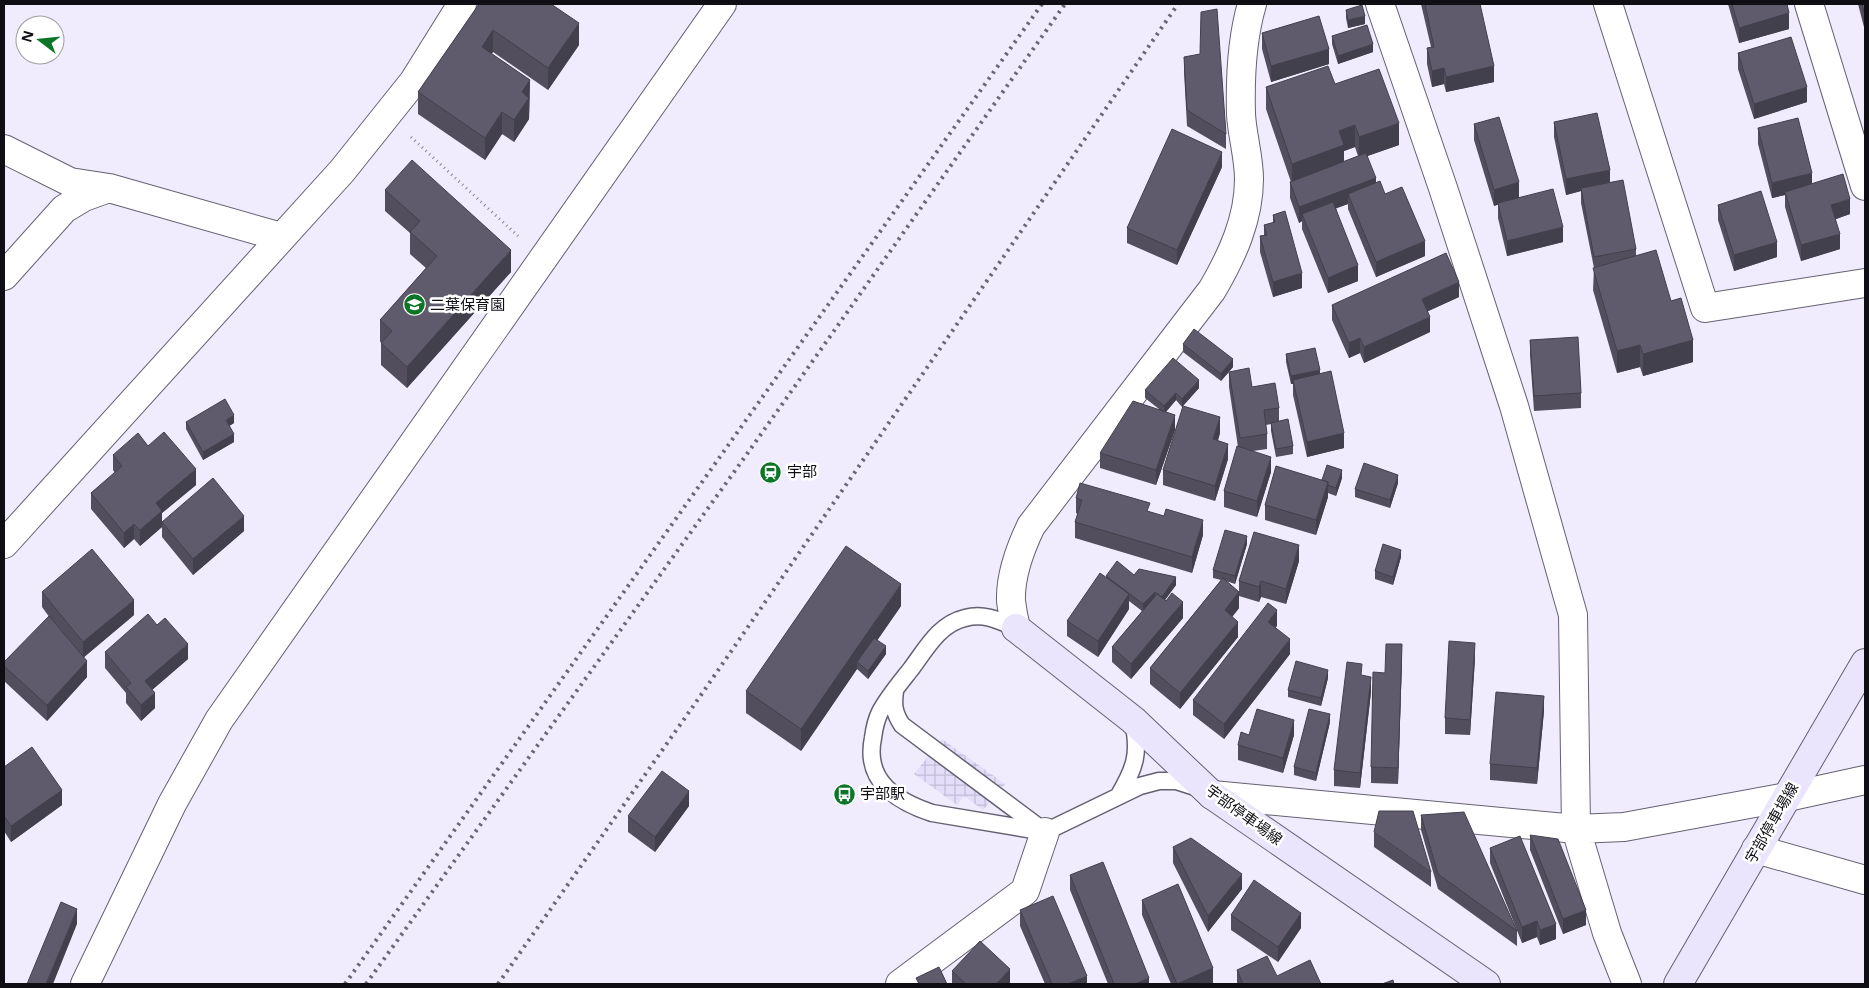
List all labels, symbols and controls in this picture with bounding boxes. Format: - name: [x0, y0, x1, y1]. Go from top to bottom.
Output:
- north arrow: [15, 15, 65, 65]
- text: N: [16, 28, 38, 44]
- school or university icon: 二葉保育園: [402, 293, 426, 317]
- place label: 二葉保育園: [430, 294, 505, 314]
- station icon: 宇部: [759, 460, 783, 484]
- place label: 宇部: [787, 461, 817, 481]
- street label: 宇部停車場線: [1740, 779, 1802, 866]
- street label: 宇部停車場線: [1202, 780, 1287, 849]
- bus stop icon: 宇部駅: [832, 782, 856, 806]
- place label: 宇部駅: [860, 783, 905, 803]

